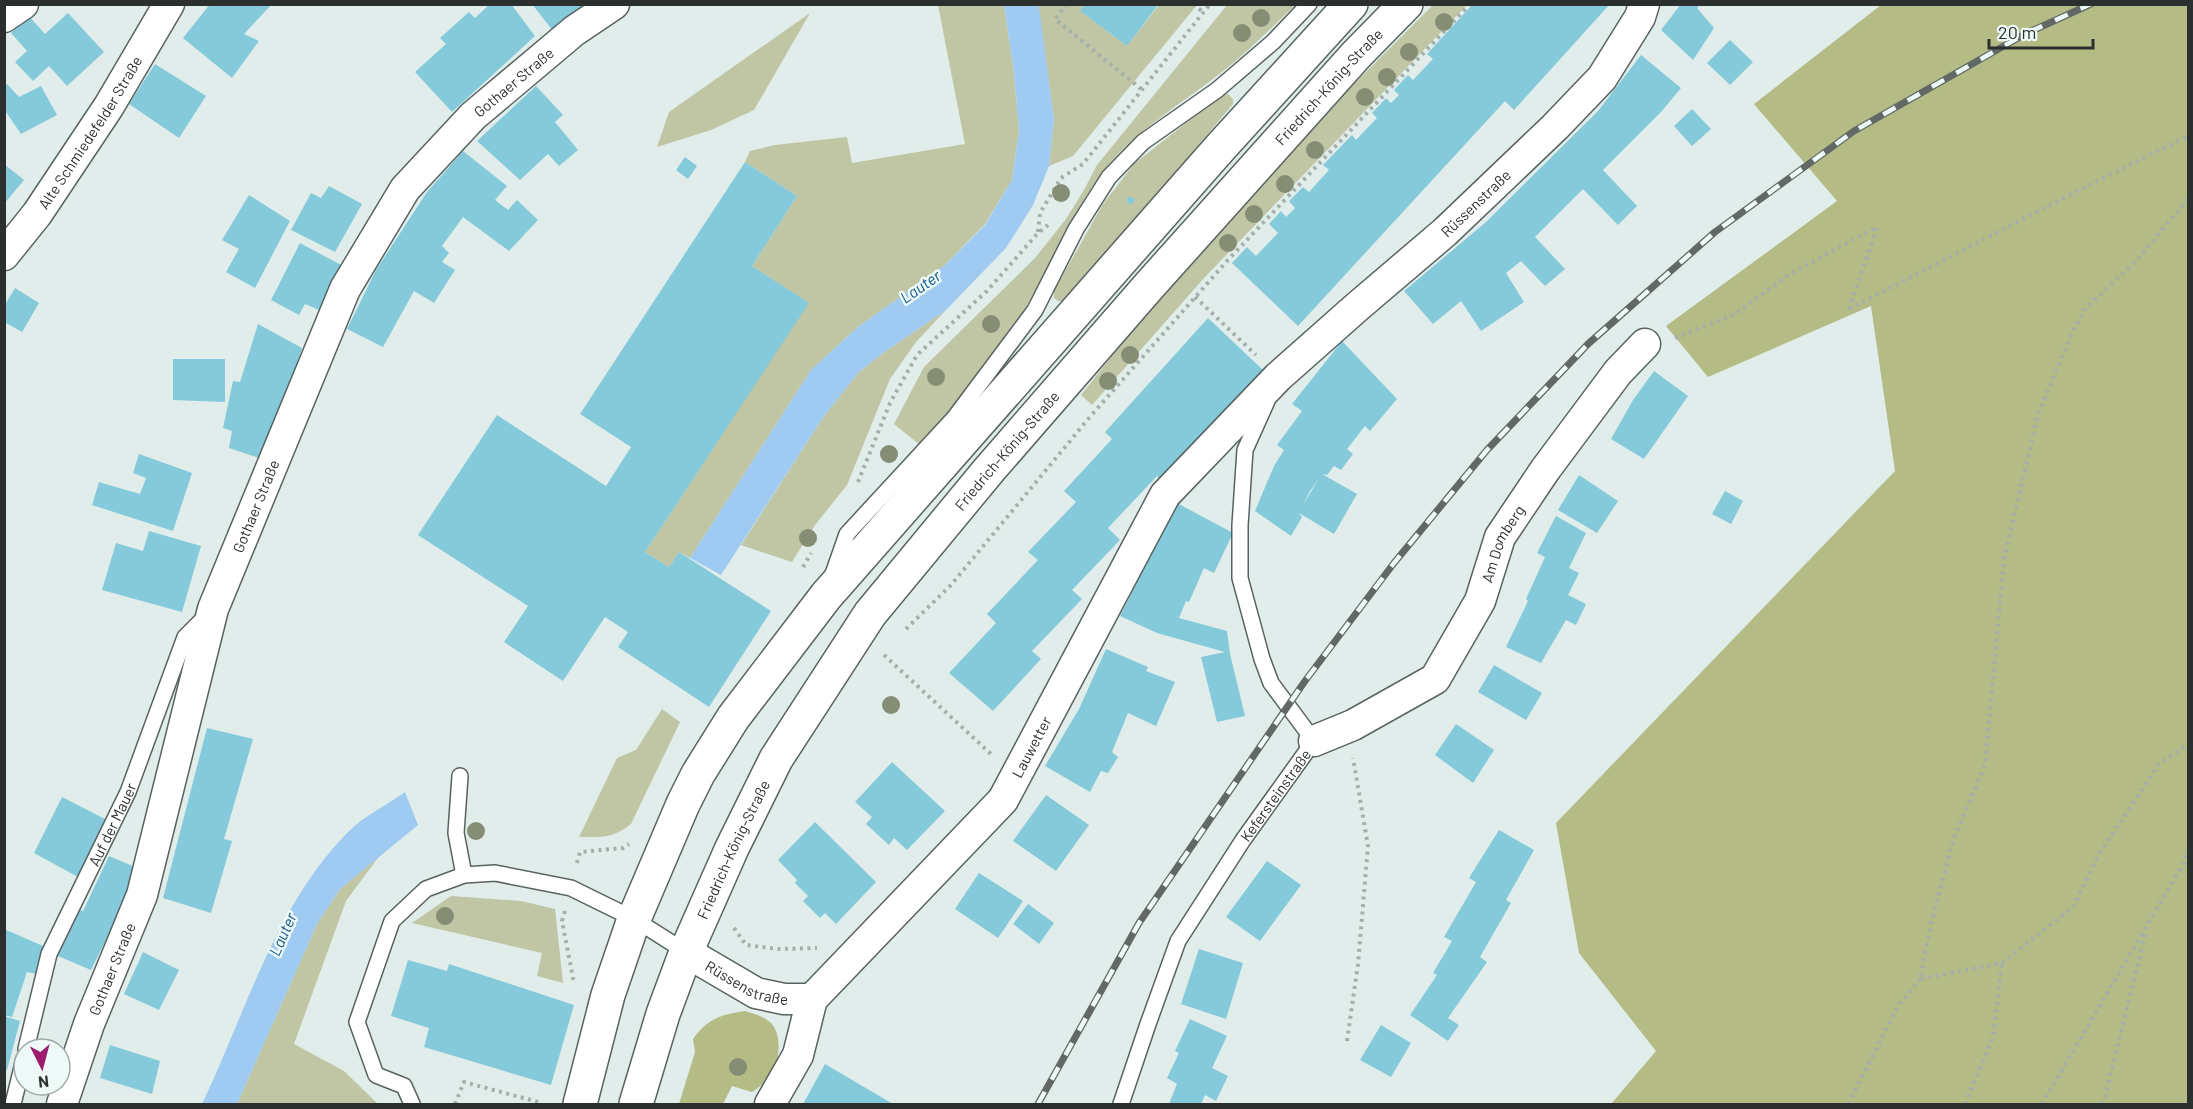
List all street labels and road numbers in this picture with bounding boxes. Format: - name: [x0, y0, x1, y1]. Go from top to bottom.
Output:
- street label: Friedrich-König-Straße: [1271, 24, 1386, 148]
- street label: Gothaer Straße: [470, 43, 557, 121]
- street label: Alte Schmiedefelder Straße: [34, 53, 146, 212]
- street label: Rüssenstraße: [1437, 165, 1514, 240]
- street label: Friedrich-König-Straße: [951, 387, 1063, 514]
- street label: Gothaer Straße: [228, 457, 283, 555]
- street label: Am Domberg: [1477, 502, 1528, 585]
- street label: Lauwetter: [1008, 713, 1055, 781]
- street label: Kefersteinstraße: [1236, 745, 1314, 845]
- street label: Friedrich-König-Straße: [693, 777, 773, 922]
- street label: Auf der Mauer: [84, 780, 140, 869]
- street label: Gothaer Straße: [85, 920, 139, 1018]
- street label: Rüssenstraße: [702, 956, 788, 1008]

